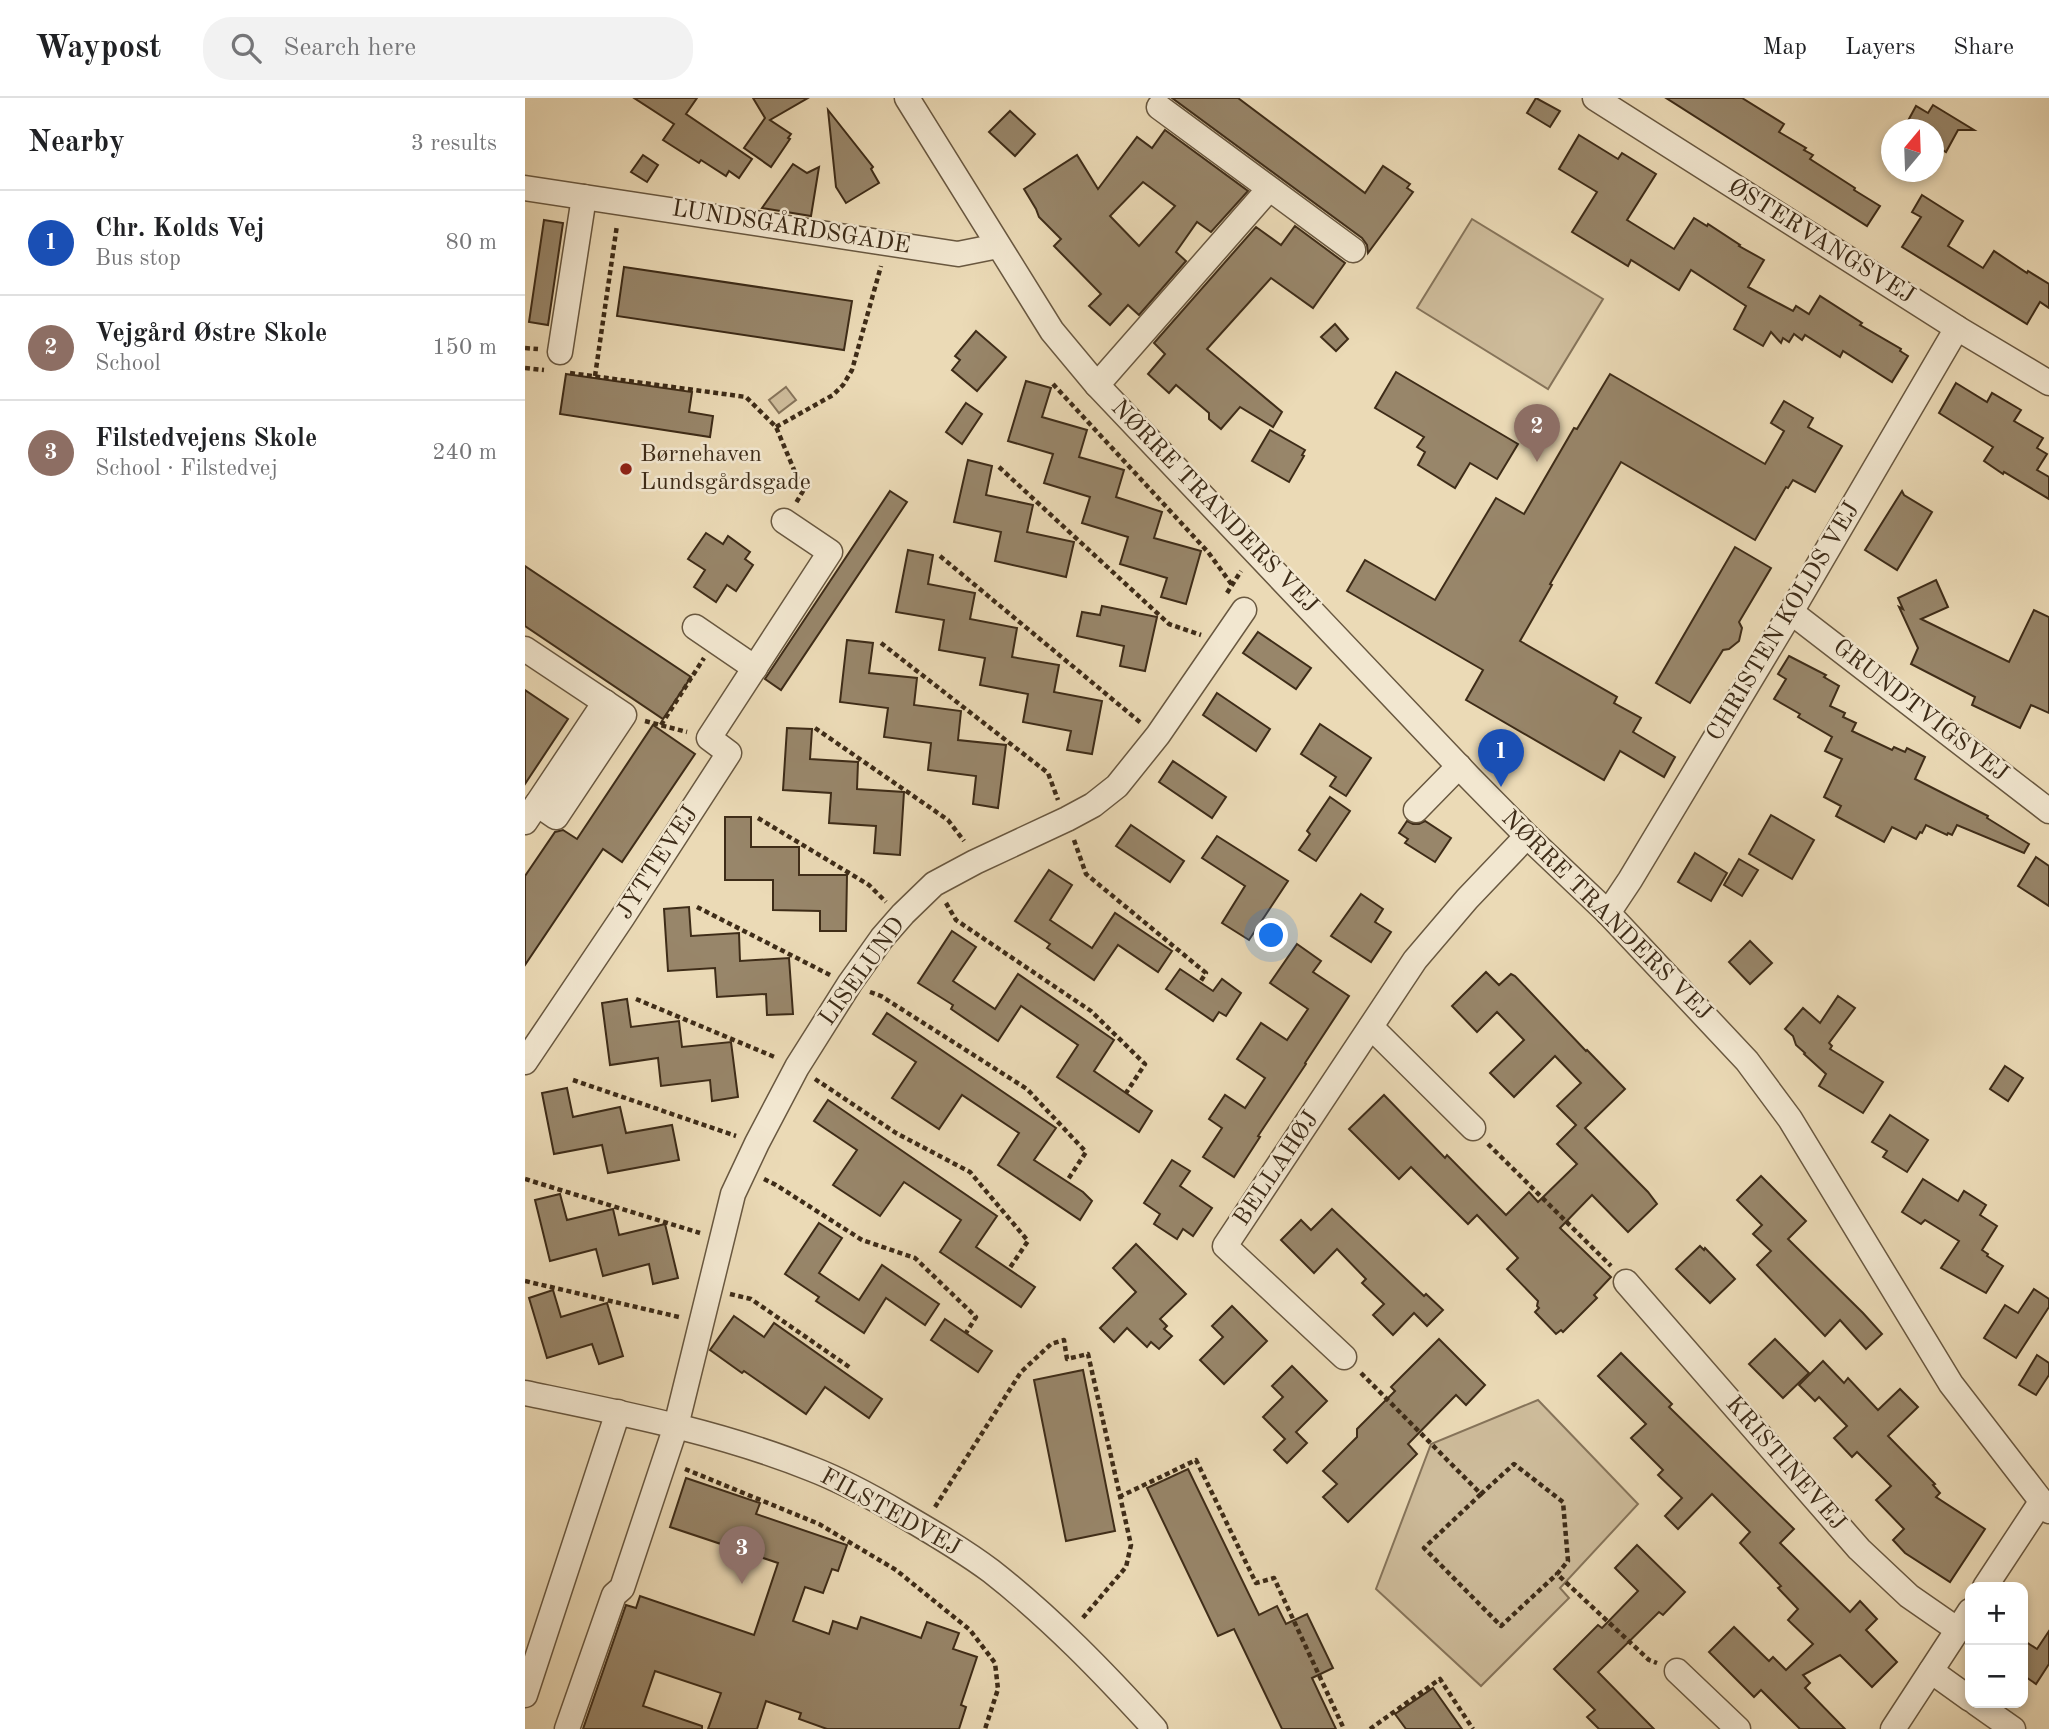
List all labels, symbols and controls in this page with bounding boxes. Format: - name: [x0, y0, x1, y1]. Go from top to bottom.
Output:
- search box: [203, 17, 693, 80]
- icon: search: [227, 29, 265, 67]
- text: Waypost: [35, 32, 161, 65]
- text: Search here: [283, 35, 416, 61]
- text: Map: [1763, 36, 1807, 60]
- text: Layers: [1845, 36, 1915, 60]
- text: Share: [1953, 36, 2014, 60]
- north arrow: [1881, 119, 1944, 182]
- text: Nearby: [28, 128, 125, 158]
- text: 3 results: [411, 132, 497, 155]
- street label: ØSTERVANGSVEJ: [1724, 175, 1918, 309]
- street label: LUNDSGÅRDSGADE: [670, 192, 913, 259]
- text: Chr. Kolds Vej: [95, 216, 264, 242]
- text: 1: [44, 231, 58, 254]
- text: 80 m: [446, 231, 497, 254]
- text: Bus stop: [95, 247, 181, 270]
- text: Vejgård Østre Skole: [95, 321, 327, 347]
- text: 2: [44, 336, 58, 359]
- text: 150 m: [432, 336, 497, 359]
- text: School: [95, 352, 161, 375]
- street label: NØRRE TRANDERS VEJ: [1106, 396, 1322, 618]
- pin: 2: [1514, 404, 1560, 462]
- text: Filstedvejens Skole: [95, 426, 317, 452]
- text: 3: [44, 441, 58, 464]
- text: 240 m: [432, 441, 497, 464]
- place label: Børnehaven Lundsgårdsgade: [640, 443, 811, 495]
- text: School · Filstedvej: [95, 457, 278, 480]
- marker: Børnehaven Lundsgårdsgade: [618, 461, 634, 477]
- street label: CHRISTEN KOLDS VEJ: [1703, 498, 1865, 746]
- street label: GRUNDTVIGSVEJ: [1828, 635, 2012, 787]
- pin: 1: [1478, 729, 1524, 787]
- street label: JYTTEVEJ: [613, 802, 703, 924]
- street label: NØRRE TRANDERS VEJ: [1496, 806, 1716, 1026]
- street label: LISELUND: [816, 913, 910, 1031]
- your location: [1254, 918, 1288, 952]
- street label: BELLAHØJ: [1230, 1107, 1324, 1231]
- street label: KRISTINEVEJ: [1720, 1392, 1850, 1536]
- street label: FILSTEDVEJ: [816, 1465, 964, 1561]
- pin: 3: [719, 1526, 765, 1584]
- map controls: [1965, 1582, 2028, 1708]
- button: +: [1965, 1582, 2028, 1645]
- button: −: [1965, 1645, 2028, 1708]

